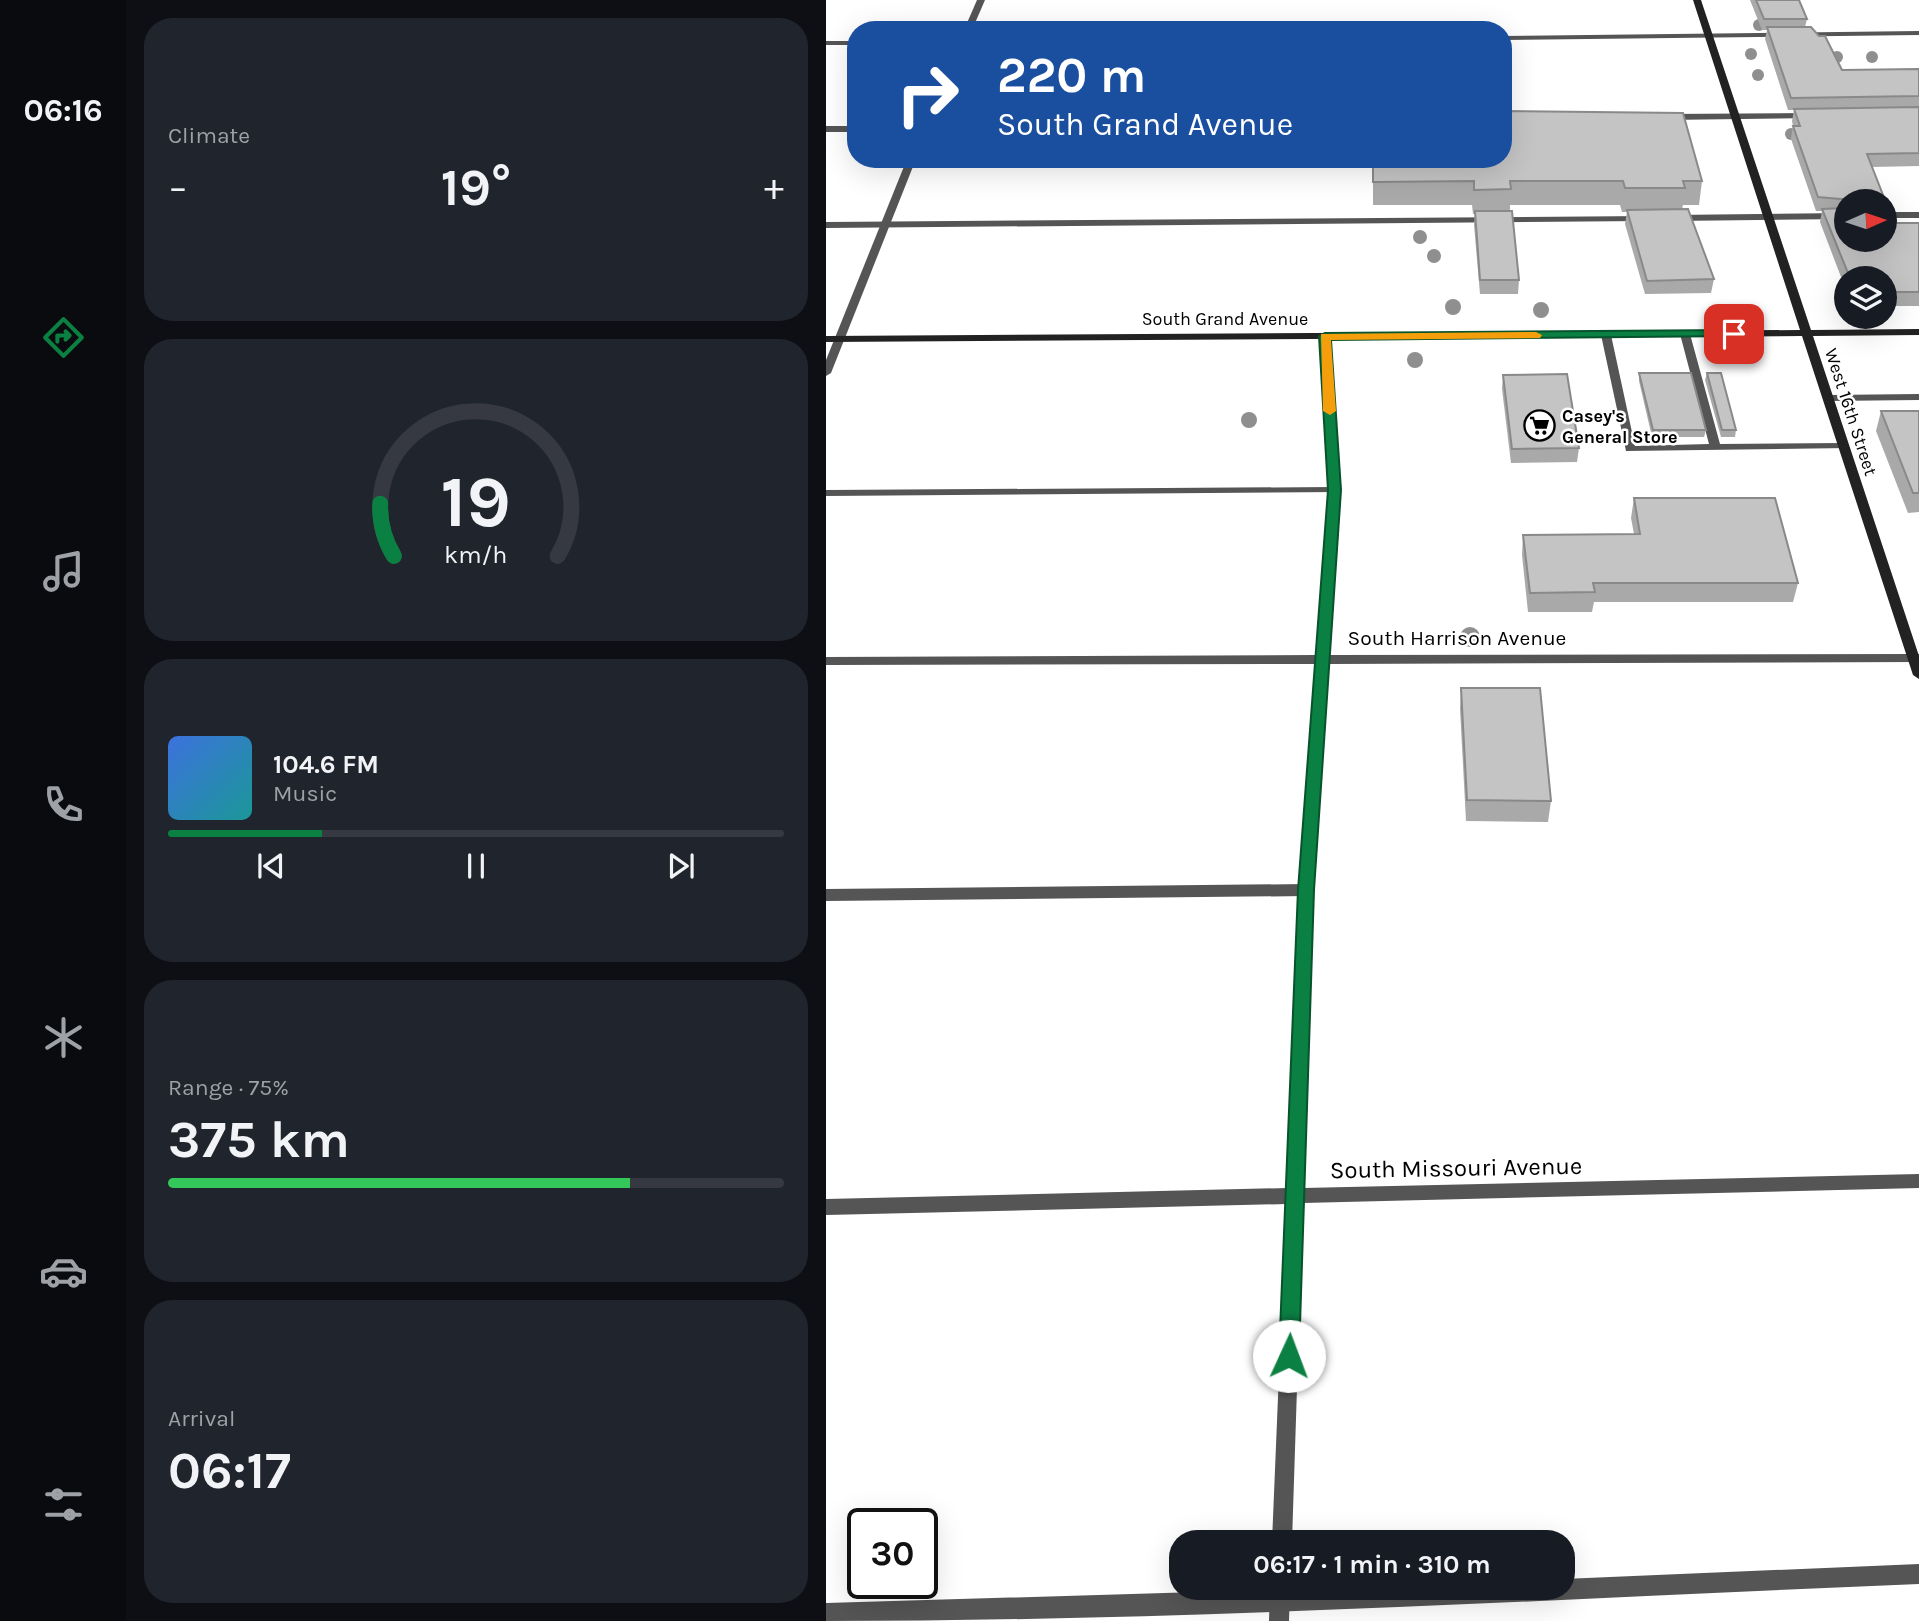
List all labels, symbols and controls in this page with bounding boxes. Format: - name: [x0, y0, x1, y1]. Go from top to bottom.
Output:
- text: 220 m: [997, 47, 1146, 104]
- icon: right: [882, 49, 973, 140]
- text: 06:16: [23, 92, 103, 129]
- text: South Grand Avenue: [997, 106, 1293, 143]
- text: Climate: [168, 122, 250, 149]
- text: 19°: [441, 157, 511, 218]
- text: −: [168, 165, 188, 210]
- text: +: [764, 165, 784, 210]
- north arrow: [1834, 189, 1897, 252]
- map controls: [1834, 189, 1897, 329]
- button: layers: [1834, 266, 1897, 329]
- pin: [1704, 304, 1764, 364]
- street label: South Grand Avenue: [1142, 308, 1308, 330]
- icon: directions: [39, 313, 88, 362]
- icon: arrive: [1715, 315, 1753, 353]
- street label: West 16th Street: [1820, 345, 1882, 479]
- place label: Casey's General Store: [1562, 405, 1677, 448]
- supermarket icon: Casey's General Store: [1522, 409, 1556, 443]
- text: 19: [441, 459, 511, 544]
- text: km/h: [444, 540, 508, 569]
- icon: music: [39, 547, 88, 596]
- street label: South Harrison Avenue: [1348, 626, 1566, 650]
- text: 104.6 FM: [273, 749, 379, 780]
- icon: phone: [39, 780, 88, 829]
- text: Music: [273, 780, 337, 807]
- icon: previous: [252, 847, 290, 885]
- icon: pause: [457, 847, 495, 885]
- icon: next: [662, 847, 700, 885]
- icon: climate: [39, 1013, 88, 1062]
- text: Range · 75%: [168, 1074, 289, 1101]
- text: 375 km: [168, 1109, 350, 1170]
- street label: South Missouri Avenue: [1330, 1152, 1582, 1184]
- icon: car: [39, 1247, 88, 1296]
- position arrow: [1252, 1319, 1326, 1393]
- text: Arrival: [168, 1405, 235, 1432]
- text: 06:17: [168, 1440, 291, 1501]
- icon: filters: [39, 1480, 88, 1529]
- speed limit sign: 30: [847, 1508, 938, 1599]
- text: 06:17 · 1 min · 310 m: [1253, 1549, 1491, 1580]

